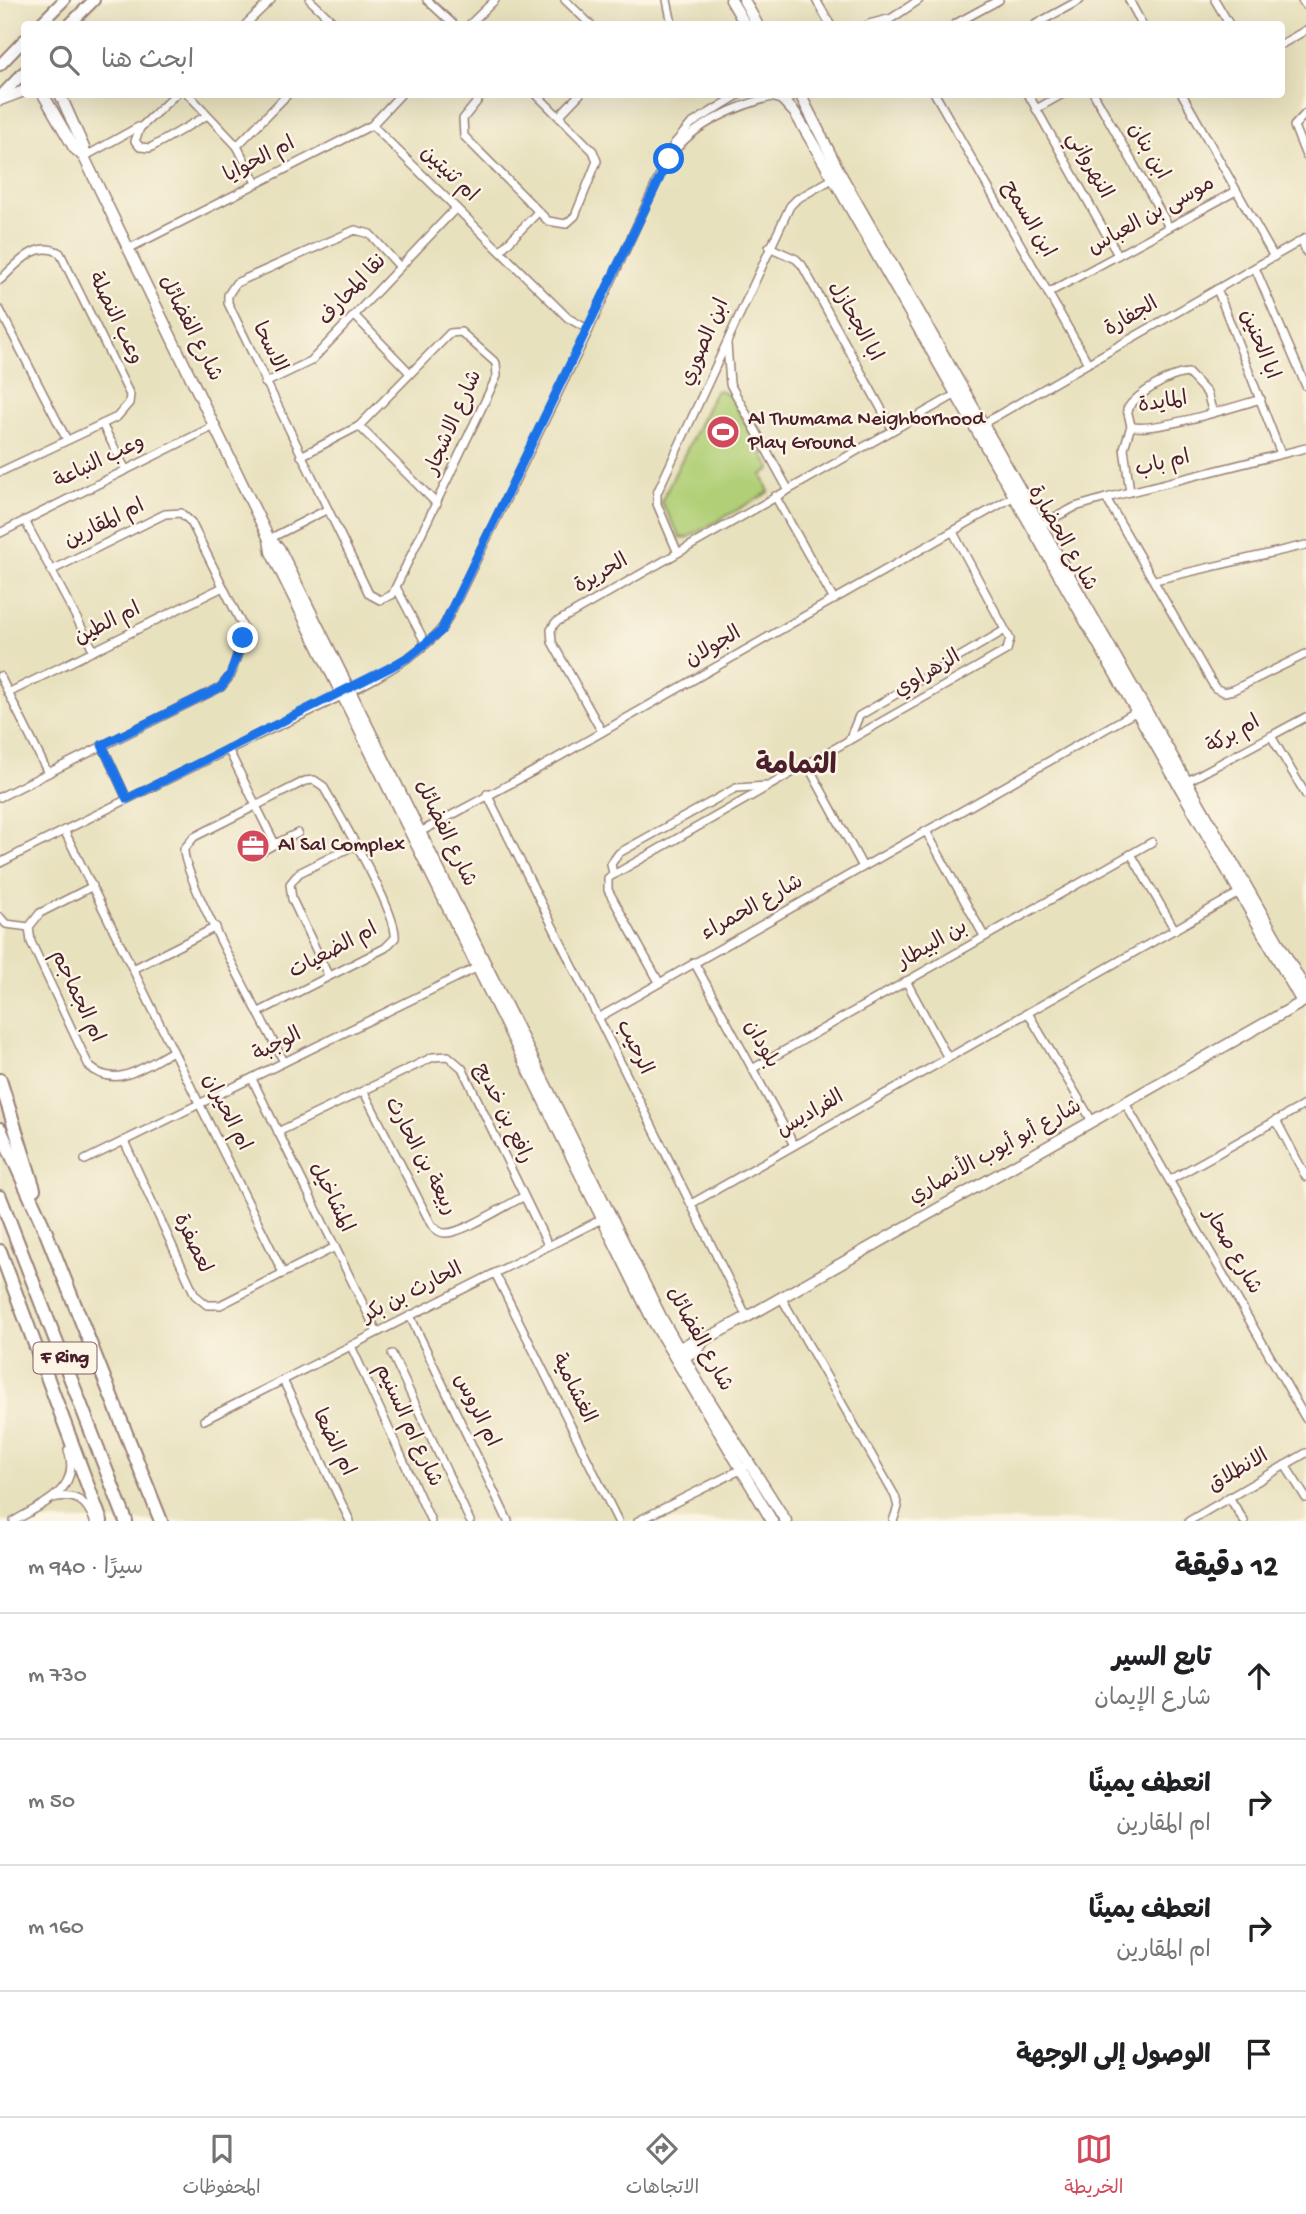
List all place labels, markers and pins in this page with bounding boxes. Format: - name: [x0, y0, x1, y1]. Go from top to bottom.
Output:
- place label: Al Thumama Neighborhood Play Ground: [747, 408, 986, 457]
- sports icon: Al Thumama Neighborhood Play Ground: [704, 413, 742, 451]
- office icon: Al Sal Complex: [234, 827, 272, 865]
- place label: Al Sal Complex: [278, 834, 405, 859]

